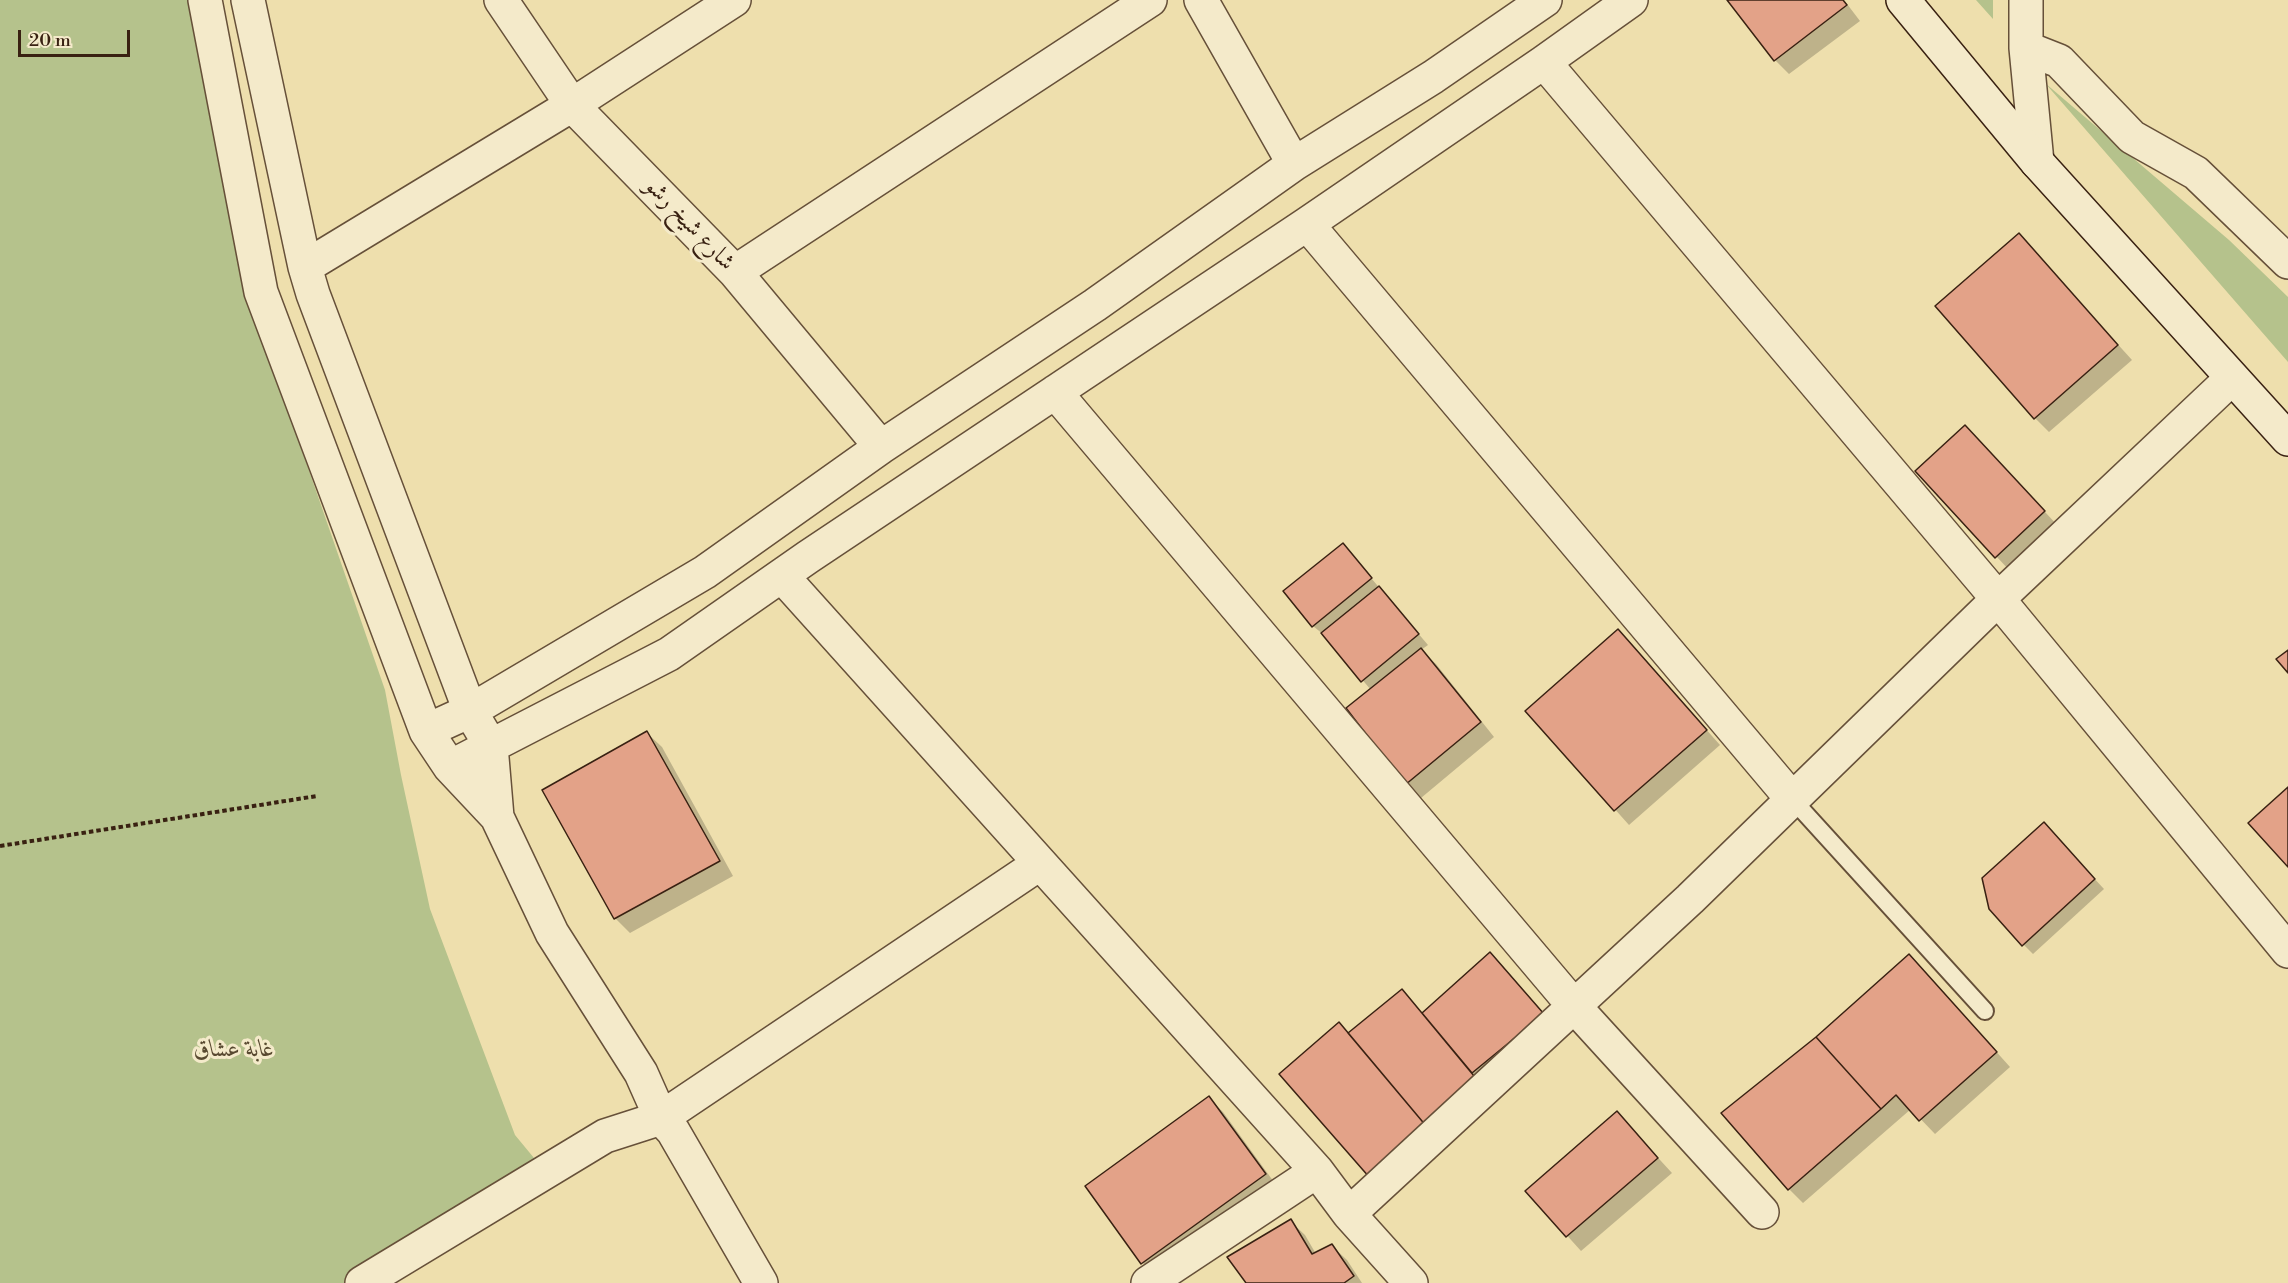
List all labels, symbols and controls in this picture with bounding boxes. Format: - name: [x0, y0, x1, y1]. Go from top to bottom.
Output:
- scale bar: [21, 18, 134, 56]
- text: 20 m: [29, 29, 71, 52]
- street label: شارع شيخ رشو: [638, 173, 740, 277]
- park label: غابة عشاق: [194, 1036, 274, 1064]

